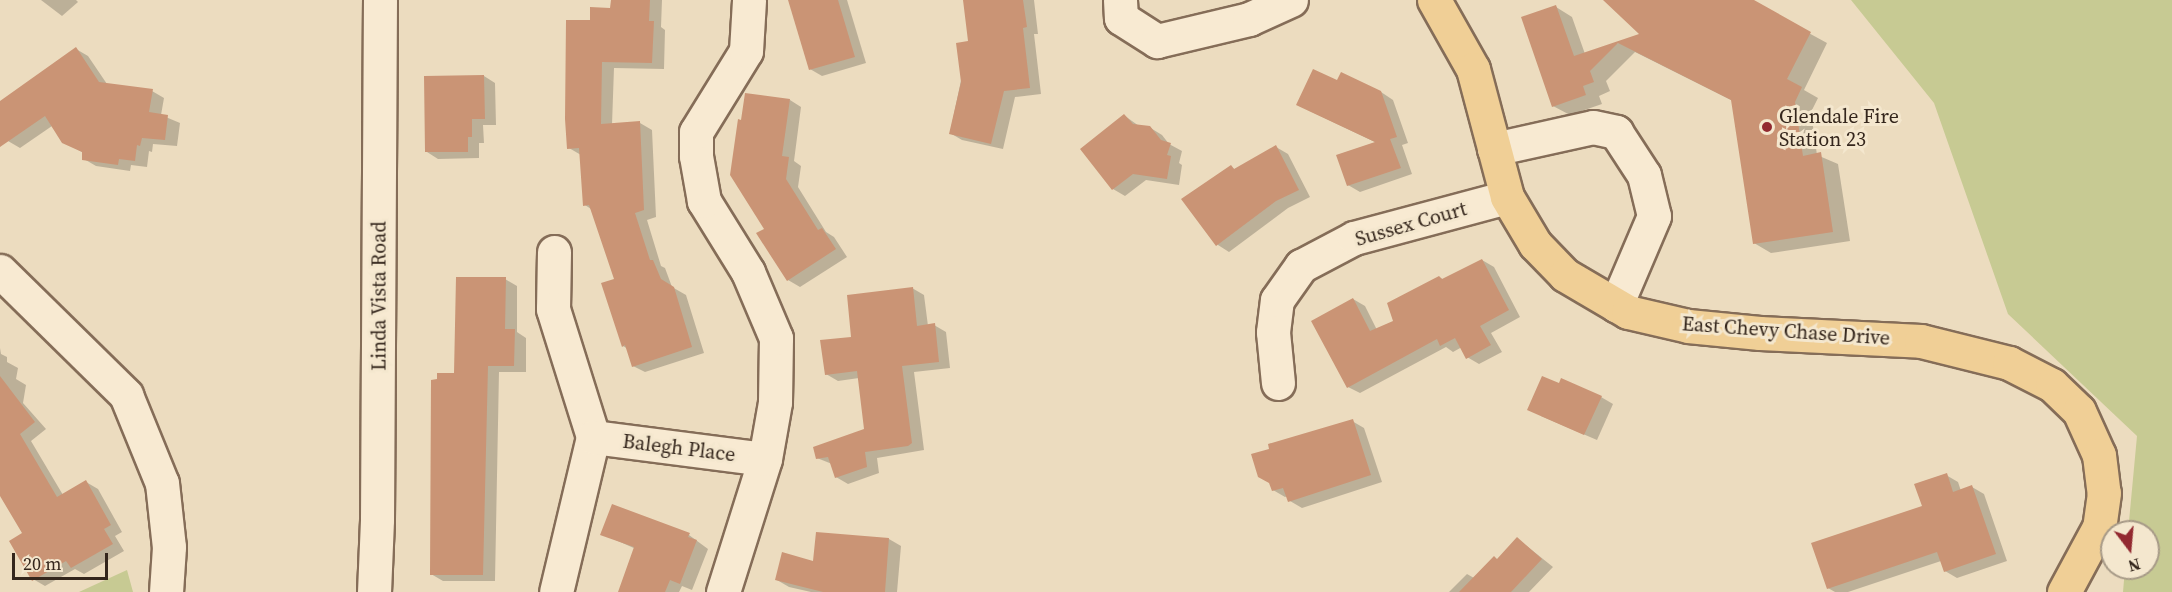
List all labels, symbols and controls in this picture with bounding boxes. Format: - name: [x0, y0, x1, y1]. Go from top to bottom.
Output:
- place label: Glendale Fire Station 23: [1779, 104, 1899, 151]
- marker: Glendale Fire Station 23: [1760, 120, 1774, 134]
- street label: Sussex Court: [1352, 197, 1470, 251]
- street label: Linda Vista Road: [367, 221, 391, 371]
- street label: East Chevy Chase Drive: [1681, 312, 1891, 350]
- street label: Balegh Place: [621, 429, 737, 467]
- north arrow: [2100, 520, 2160, 580]
- scale bar: [15, 541, 111, 579]
- text: 20 m: [23, 551, 61, 576]
- text: N: [2126, 553, 2143, 578]

